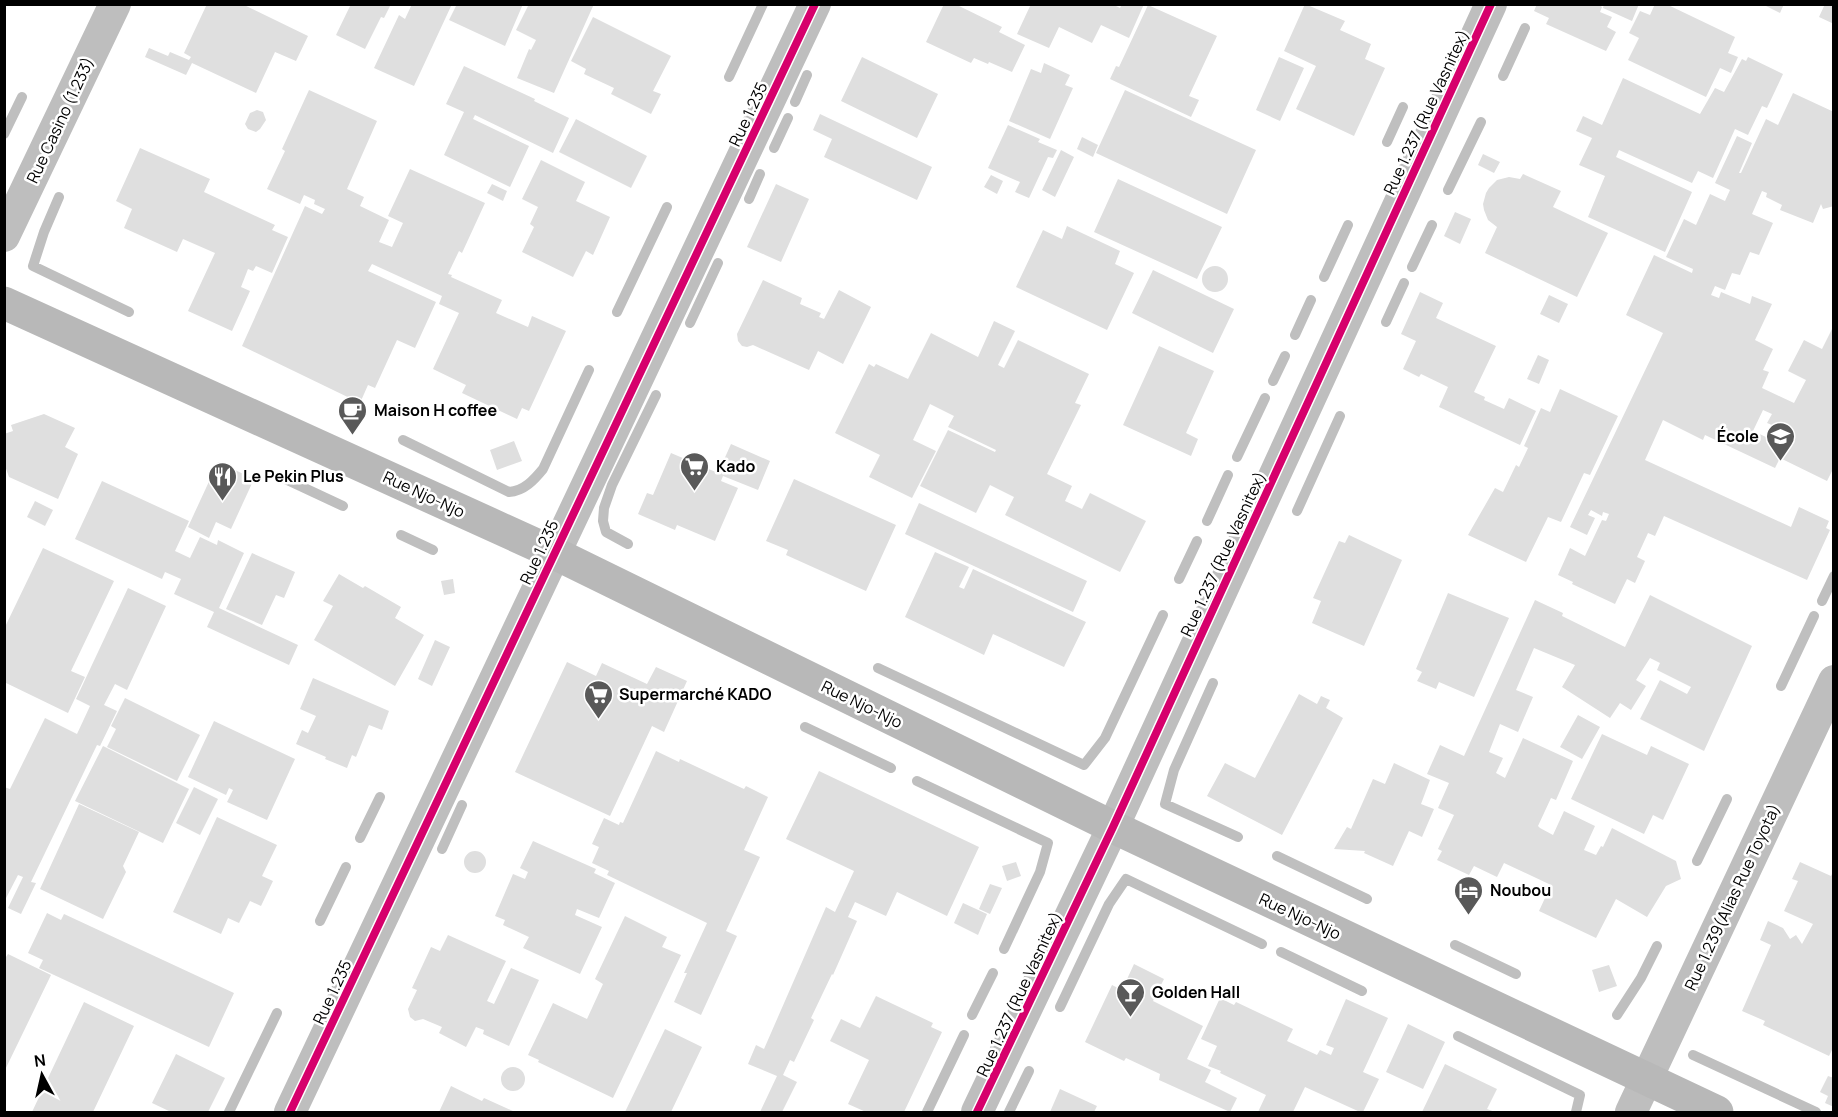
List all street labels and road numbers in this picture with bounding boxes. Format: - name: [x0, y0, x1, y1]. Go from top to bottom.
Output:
- street label: Rue 1.237 (Rue Vasnitex): [1378, 26, 1474, 198]
- street label: Rue Casino (1.233): [21, 53, 99, 187]
- street label: Rue 1.235: [723, 78, 773, 150]
- street label: Rue Njo-Njo: [380, 465, 468, 523]
- street label: Rue 1.237 (Rue Vasnitex): [1175, 468, 1271, 640]
- street label: Rue 1.235: [514, 516, 564, 588]
- street label: Rue Njo-Njo: [818, 675, 906, 733]
- street label: Rue 1.239(Alias Rue Toyota): [1679, 800, 1785, 994]
- street label: Rue Njo-Njo: [1256, 887, 1344, 945]
- street label: Rue 1.237 (Rue Vasnitex): [971, 908, 1067, 1080]
- street label: Rue 1.235: [307, 956, 357, 1028]

